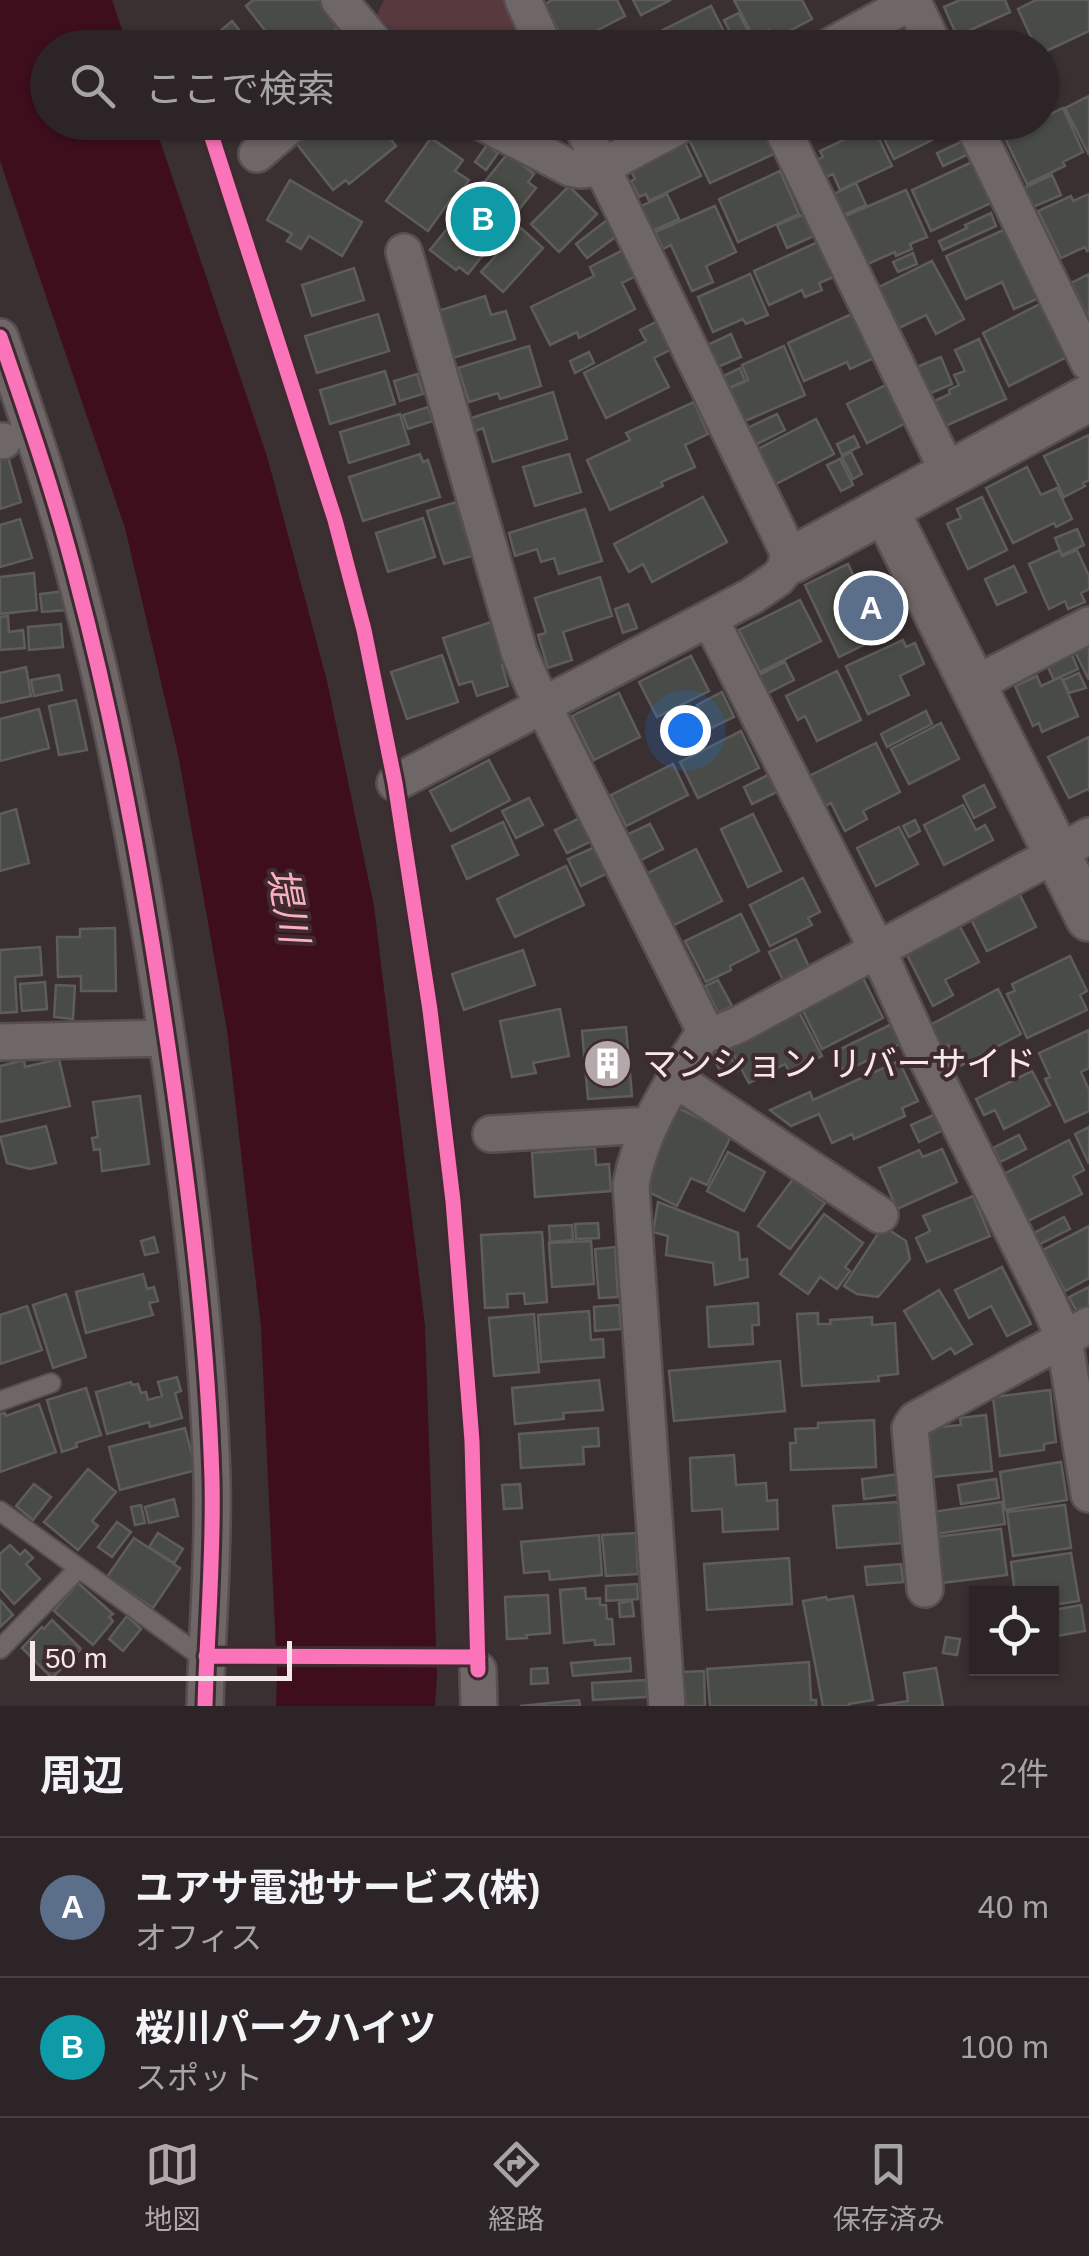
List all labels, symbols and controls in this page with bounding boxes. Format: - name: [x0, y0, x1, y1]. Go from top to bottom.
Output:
- search box: [30, 30, 1059, 140]
- icon: search: [65, 58, 120, 113]
- text: ここで検索: [145, 68, 335, 110]
- pin: B: [450, 182, 516, 256]
- pin: A: [838, 570, 904, 646]
- your location: [660, 705, 711, 756]
- water label: 堤川: [260, 864, 317, 950]
- building icon: マンション リバーサイド: [581, 1037, 633, 1089]
- place label: マンション リバーサイド: [642, 1044, 1036, 1083]
- map controls: [969, 1586, 1059, 1676]
- button: locate: [969, 1586, 1059, 1676]
- scale bar: [30, 1636, 292, 1680]
- text: 50 m: [45, 1643, 107, 1674]
- text: 周辺: [40, 1752, 124, 1799]
- text: 2件: [999, 1756, 1049, 1792]
- text: ユアサ電池サービス(株): [135, 1867, 540, 1909]
- text: A: [61, 1889, 84, 1925]
- text: 40 m: [978, 1889, 1049, 1925]
- text: オフィス: [135, 1920, 262, 1956]
- text: 桜川パークハイツ: [135, 2007, 436, 2049]
- text: B: [61, 2029, 84, 2065]
- text: 100 m: [960, 2029, 1049, 2065]
- text: スポット: [135, 2060, 263, 2096]
- tab: 地図: [144, 2137, 200, 2237]
- tab: 経路: [488, 2137, 545, 2237]
- tab: 保存済み: [833, 2137, 945, 2237]

